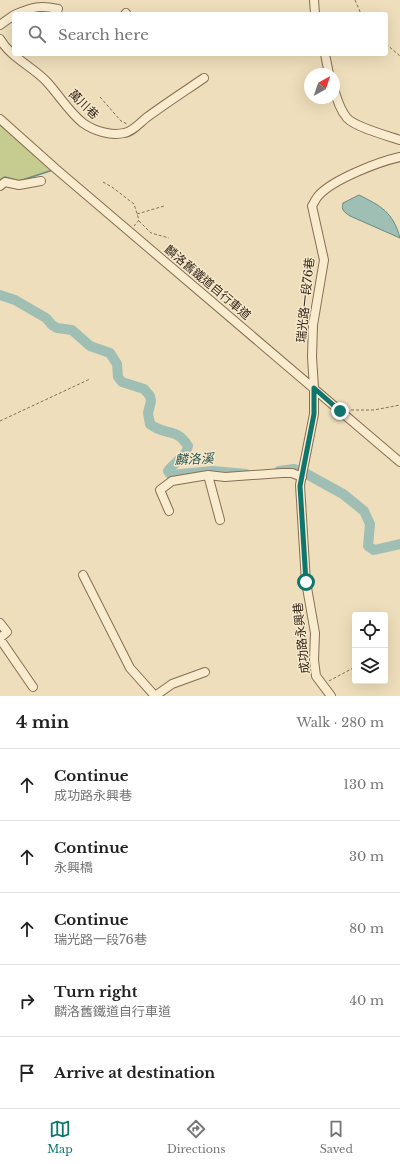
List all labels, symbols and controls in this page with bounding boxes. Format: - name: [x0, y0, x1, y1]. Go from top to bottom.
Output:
- search box: [12, 12, 388, 56]
- icon: search: [26, 23, 48, 45]
- text: Search here: [58, 25, 149, 44]
- north arrow: [304, 68, 340, 104]
- street label: 萬川巷: [66, 86, 102, 122]
- street label: 麟洛舊鐵道自行車道: [162, 242, 254, 322]
- street label: 瑞光路一段76巷: [293, 257, 317, 343]
- route end: [331, 402, 349, 420]
- water label: 麟洛溪: [174, 450, 216, 468]
- route start: [297, 573, 315, 591]
- street label: 成功路永興巷: [290, 601, 312, 675]
- map controls: [352, 612, 388, 684]
- button: locate: [352, 612, 388, 648]
- button: layers: [352, 648, 388, 684]
- text: 4 min: [16, 712, 69, 733]
- text: Walk · 280 m: [297, 714, 384, 731]
- text: Continue: [54, 766, 129, 785]
- icon: ahead: [16, 774, 38, 796]
- text: 130 m: [343, 776, 384, 793]
- text: 成功路永興巷: [54, 787, 132, 804]
- text: Continue: [54, 838, 129, 857]
- icon: ahead: [16, 846, 38, 868]
- text: 30 m: [349, 848, 384, 865]
- text: 永興橋: [54, 859, 93, 876]
- text: Continue: [54, 910, 129, 929]
- icon: ahead: [16, 918, 38, 940]
- text: 80 m: [349, 920, 384, 937]
- text: 瑞光路一段76巷: [54, 931, 147, 948]
- text: Turn right: [54, 982, 137, 1001]
- icon: right: [16, 990, 38, 1012]
- text: 40 m: [349, 992, 384, 1009]
- text: 麟洛舊鐵道自行車道: [54, 1003, 171, 1020]
- icon: arrive: [16, 1062, 38, 1084]
- text: Arrive at destination: [54, 1063, 215, 1082]
- tab: Map: [47, 1118, 73, 1156]
- tab: Directions: [167, 1118, 225, 1156]
- tab: Saved: [320, 1118, 353, 1156]

